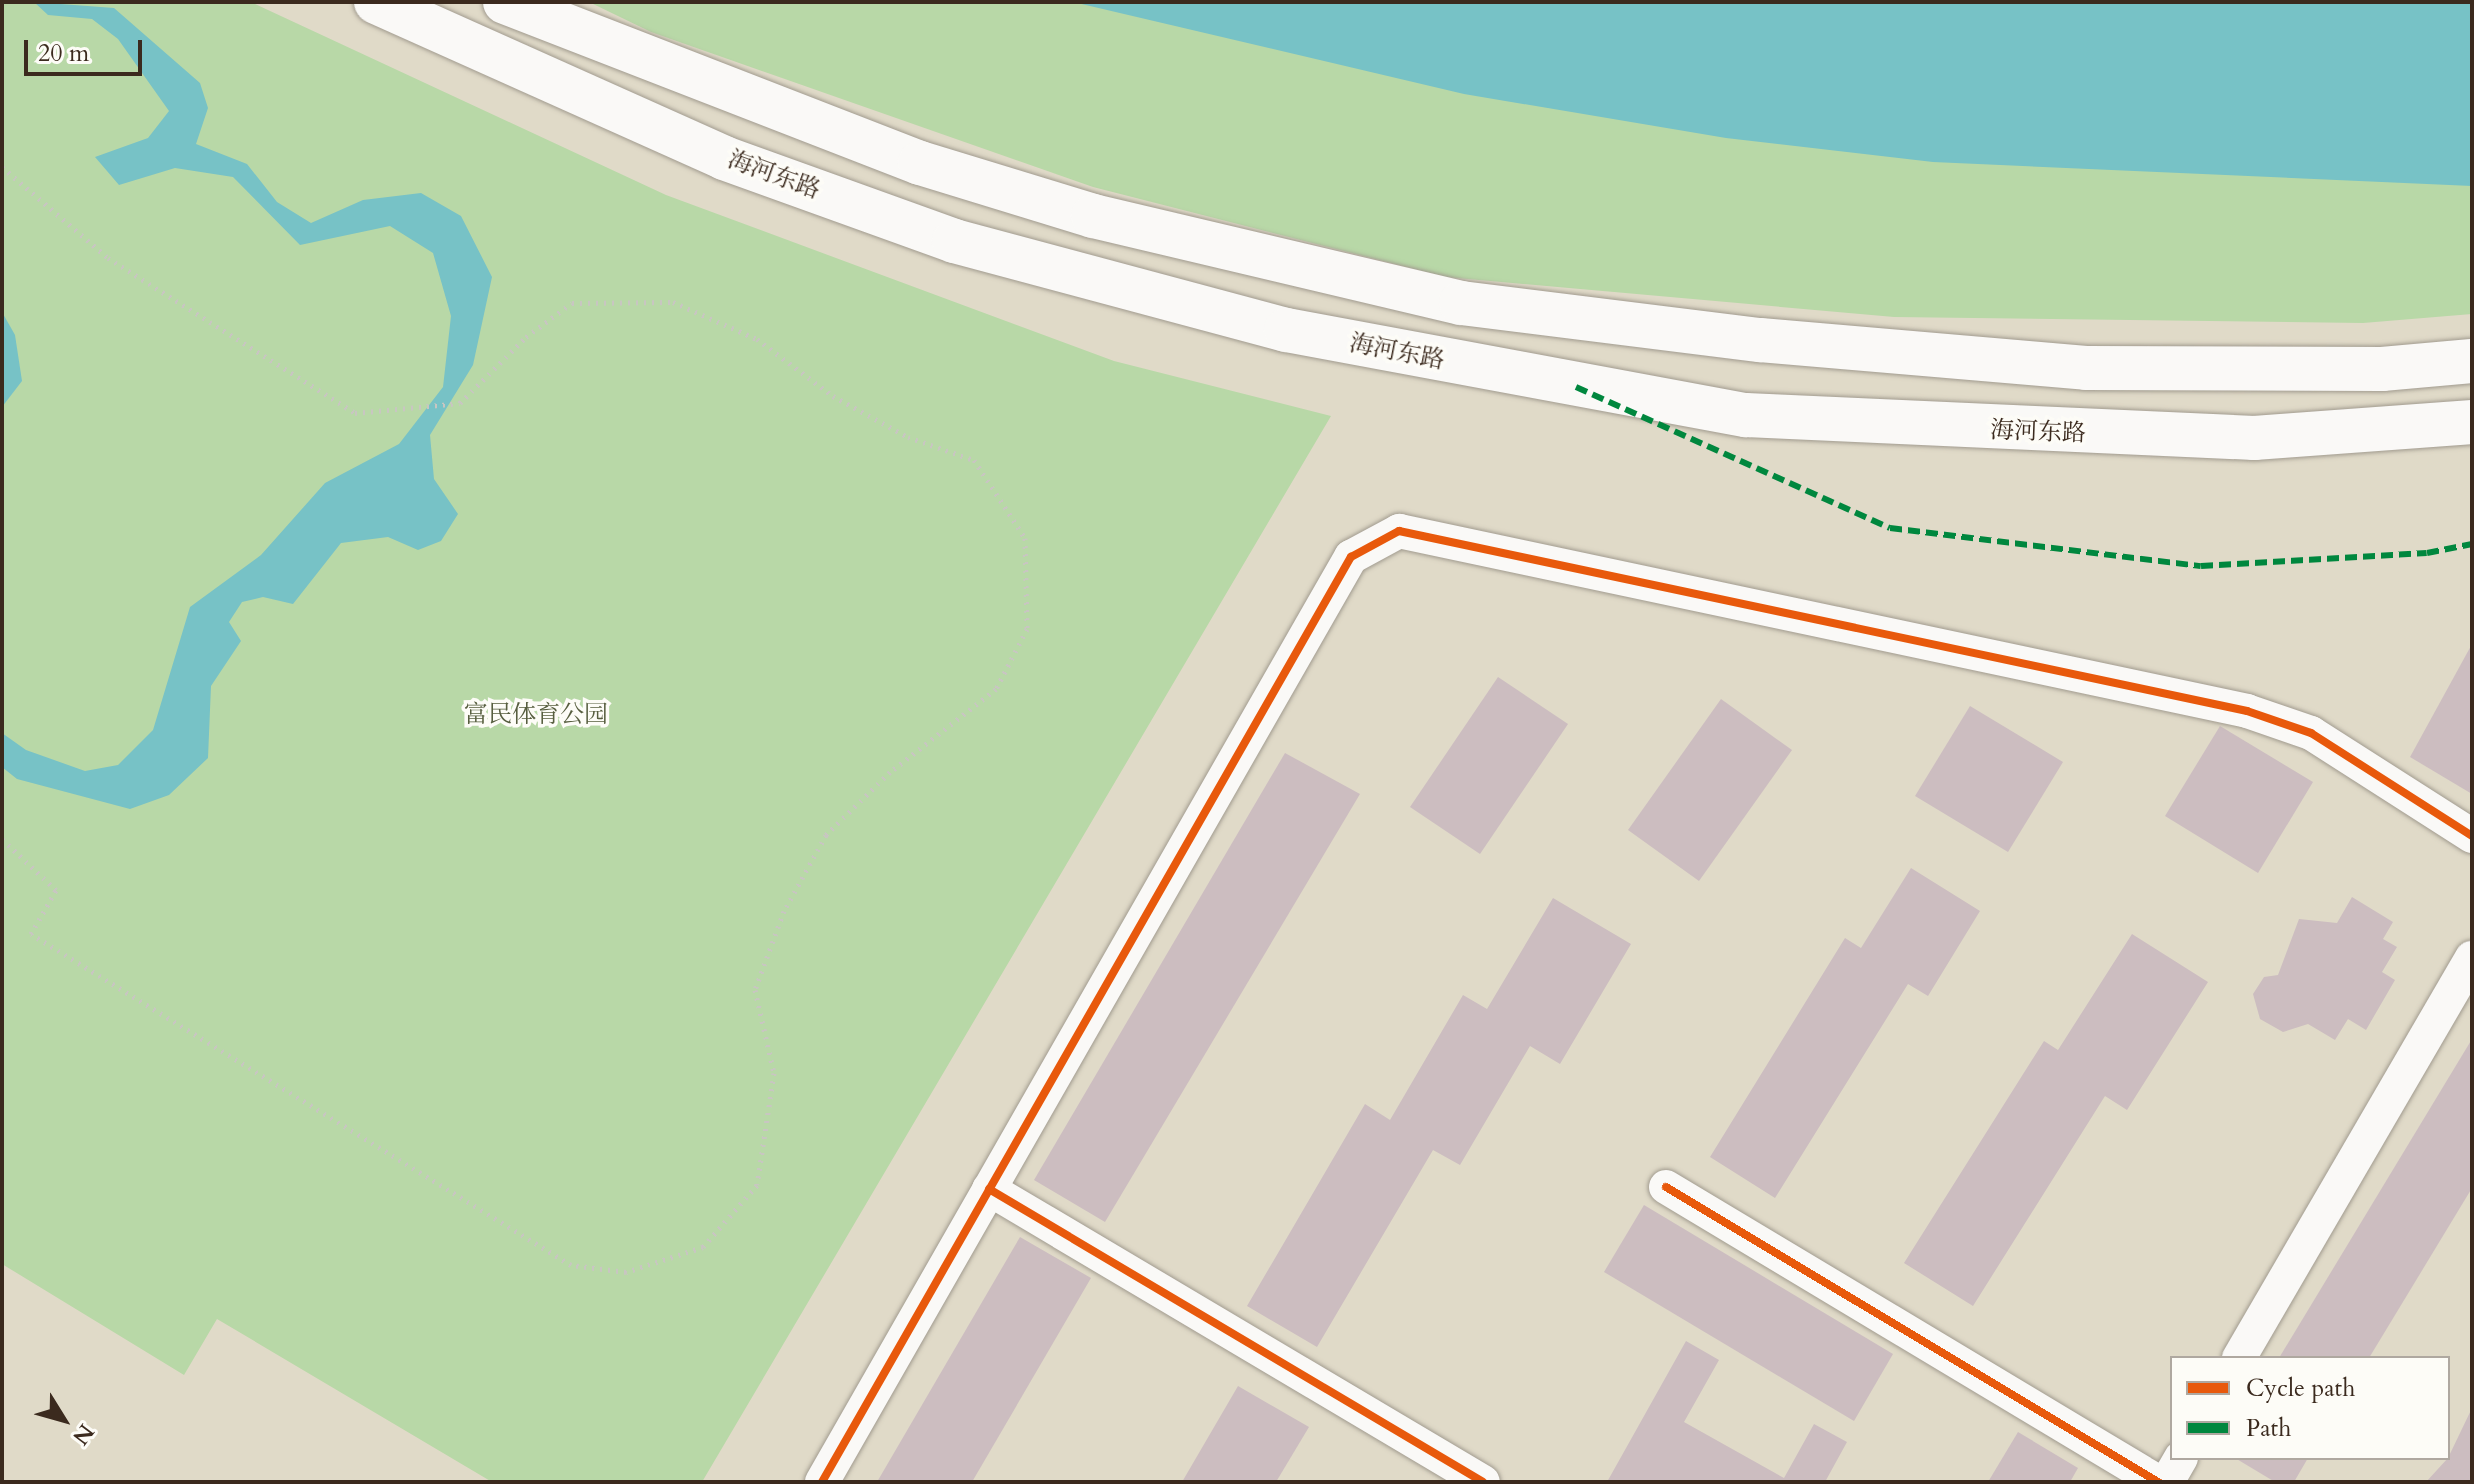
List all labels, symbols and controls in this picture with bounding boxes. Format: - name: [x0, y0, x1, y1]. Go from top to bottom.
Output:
- scale bar: [28, 24, 146, 74]
- text: 20 m: [38, 37, 89, 70]
- street label: 海河东路: [724, 145, 824, 205]
- street label: 海河东路: [1347, 329, 1447, 375]
- street label: 海河东路: [1990, 416, 2086, 448]
- park label: 富民体育公园: [464, 701, 608, 729]
- legend: [2170, 1356, 2450, 1460]
- text: Cycle path: [2246, 1372, 2355, 1405]
- north arrow: [24, 1380, 104, 1460]
- text: Path: [2246, 1412, 2291, 1445]
- text: N: [65, 1418, 101, 1451]

